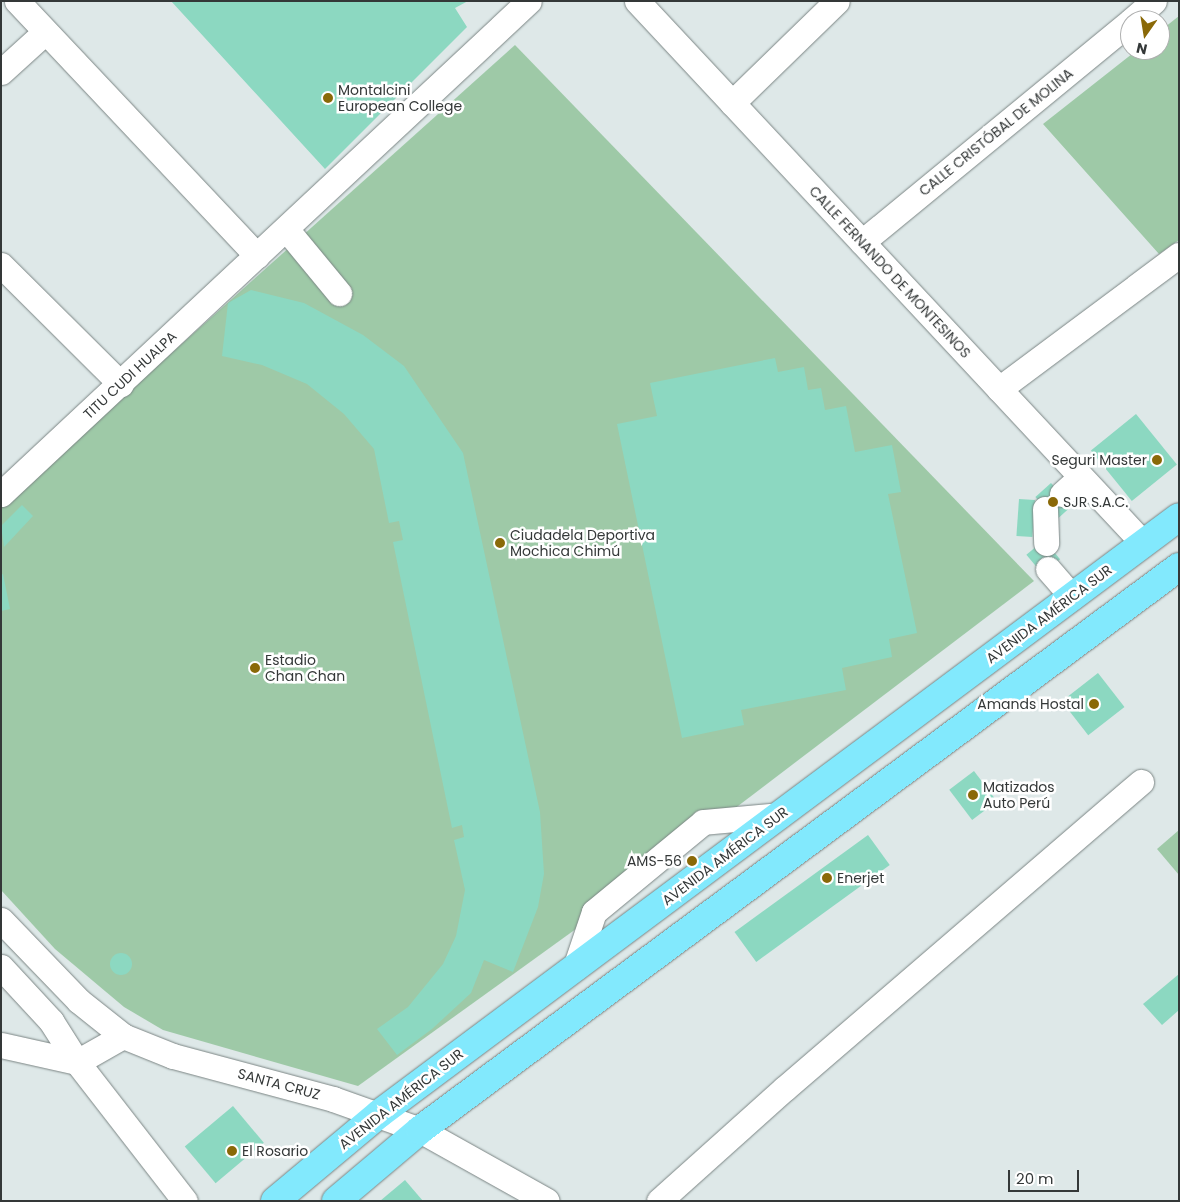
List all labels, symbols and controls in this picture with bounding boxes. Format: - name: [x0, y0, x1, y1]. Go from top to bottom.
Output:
- north arrow: [1120, 10, 1170, 60]
- text: N: [1134, 38, 1149, 60]
- street label: CALLE CRISTÓBAL DE MOLINA: [916, 65, 1076, 199]
- place label: Montalcini European College: [338, 82, 462, 114]
- marker: Montalcini European College: [322, 92, 334, 104]
- street label: CALLE FERNANDO DE MONTESINOS: [806, 183, 974, 361]
- street label: TITU CUDI HUALPA: [80, 327, 180, 423]
- place label: Seguri Master: [1051, 452, 1147, 468]
- marker: Seguri Master: [1151, 454, 1163, 466]
- place label: SJR S.A.C.: [1063, 494, 1128, 510]
- marker: SJR S.A.C.: [1047, 496, 1059, 508]
- place label: Ciudadela Deportiva Mochica Chimú: [510, 527, 655, 560]
- marker: Ciudadela Deportiva Mochica Chimú: [494, 537, 506, 549]
- street label: AVENIDA AMÉRICA SUR: [983, 561, 1115, 667]
- place label: Estadio Chan Chan: [265, 652, 345, 684]
- marker: Estadio Chan Chan: [249, 662, 261, 674]
- place label: Amands Hostal: [977, 696, 1084, 712]
- marker: Amands Hostal: [1088, 698, 1100, 710]
- place label: Matizados Auto Perú: [983, 779, 1055, 812]
- marker: Matizados Auto Perú: [967, 789, 979, 801]
- street label: AVENIDA AMÉRICA SUR: [659, 803, 791, 909]
- place label: AMS-56: [627, 853, 682, 869]
- marker: AMS-56: [686, 855, 698, 867]
- place label: Enerjet: [837, 870, 884, 886]
- marker: Enerjet: [821, 872, 833, 884]
- street label: AVENIDA AMÉRICA SUR: [335, 1045, 467, 1153]
- street label: SANTA CRUZ: [236, 1065, 322, 1103]
- place label: El Rosario: [242, 1143, 308, 1159]
- marker: El Rosario: [226, 1145, 238, 1157]
- scale bar: [1010, 1160, 1081, 1192]
- text: 20 m: [1016, 1168, 1054, 1189]

